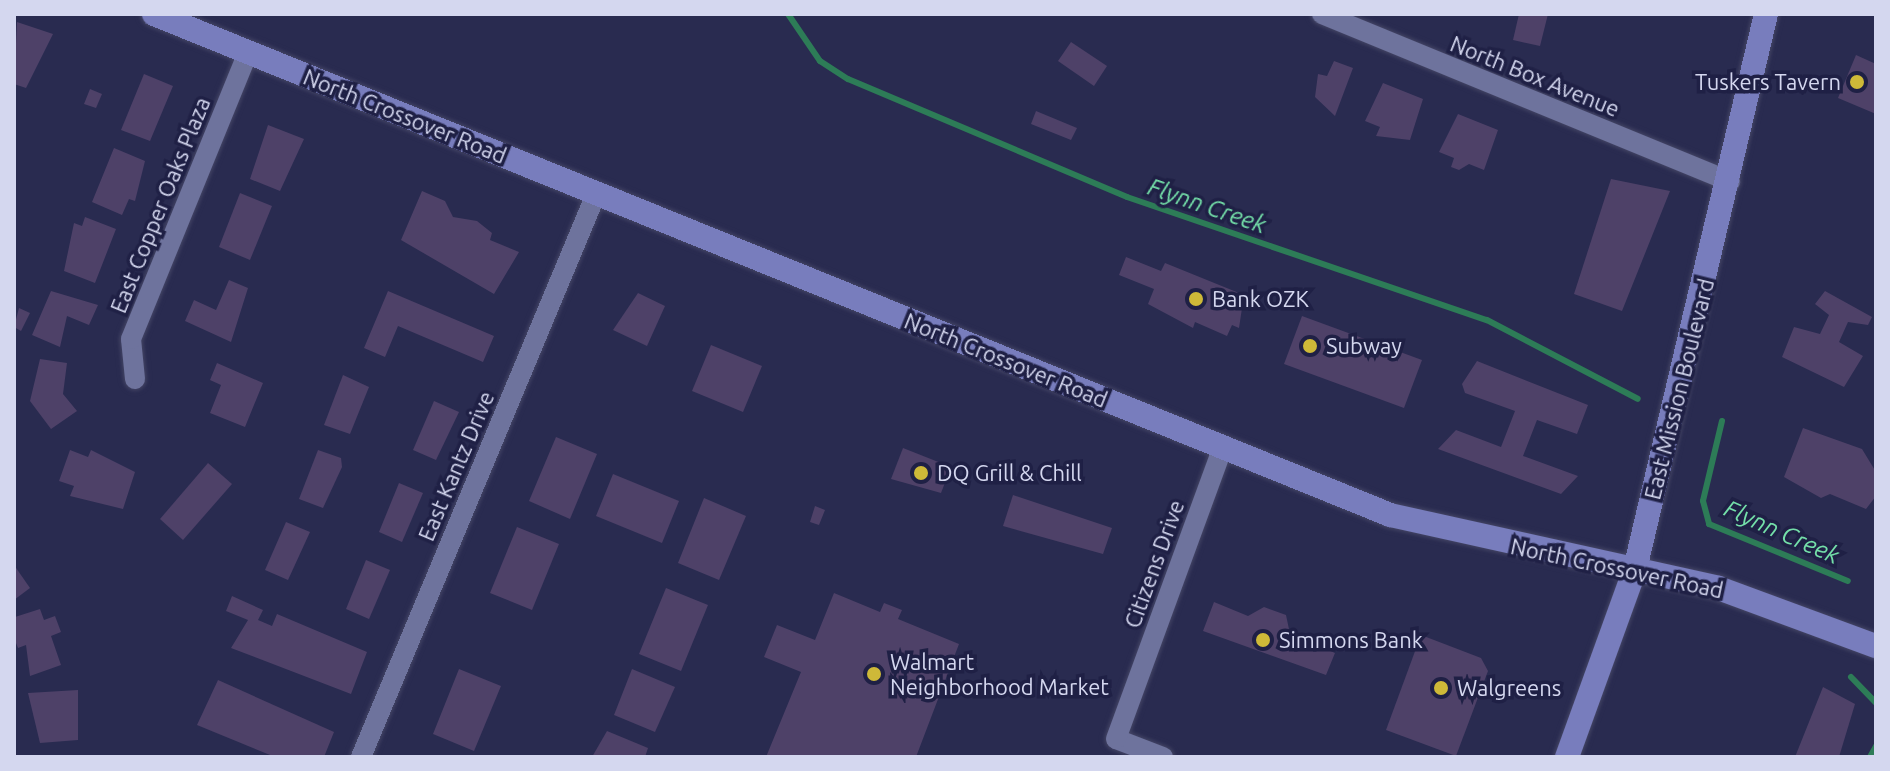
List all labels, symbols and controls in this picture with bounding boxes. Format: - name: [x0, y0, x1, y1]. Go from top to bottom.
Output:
- street label: North Box Avenue: [1447, 30, 1623, 122]
- street label: North Crossover Road: [300, 63, 510, 169]
- place label: Tuskers Tavern: [1695, 69, 1841, 95]
- marker: Tuskers Tavern: [1848, 73, 1866, 91]
- street label: East Copper Oaks Plaza: [105, 93, 215, 317]
- water label: Flynn Creek: [1144, 172, 1270, 240]
- street label: East Mission Boulevard: [1639, 276, 1719, 502]
- place label: Bank OZK: [1212, 286, 1309, 312]
- marker: Bank OZK: [1187, 290, 1205, 308]
- street label: North Crossover Road: [901, 307, 1111, 413]
- place label: Subway: [1326, 333, 1402, 359]
- marker: Subway: [1301, 337, 1319, 355]
- street label: East Kantz Drive: [413, 387, 499, 545]
- place label: DQ Grill & Chill: [937, 460, 1082, 486]
- marker: DQ Grill & Chill: [912, 464, 930, 482]
- water label: Flynn Creek: [1720, 494, 1844, 570]
- street label: Citizens Drive: [1119, 497, 1189, 631]
- street label: North Crossover Road: [1508, 533, 1726, 603]
- place label: Simmons Bank: [1279, 627, 1423, 653]
- marker: Simmons Bank: [1254, 631, 1272, 649]
- place label: Walmart Neighborhood Market: [890, 648, 1109, 700]
- marker: Walmart Neighborhood Market: [865, 665, 883, 683]
- place label: Walgreens: [1457, 675, 1561, 701]
- marker: Walgreens: [1432, 679, 1450, 697]

